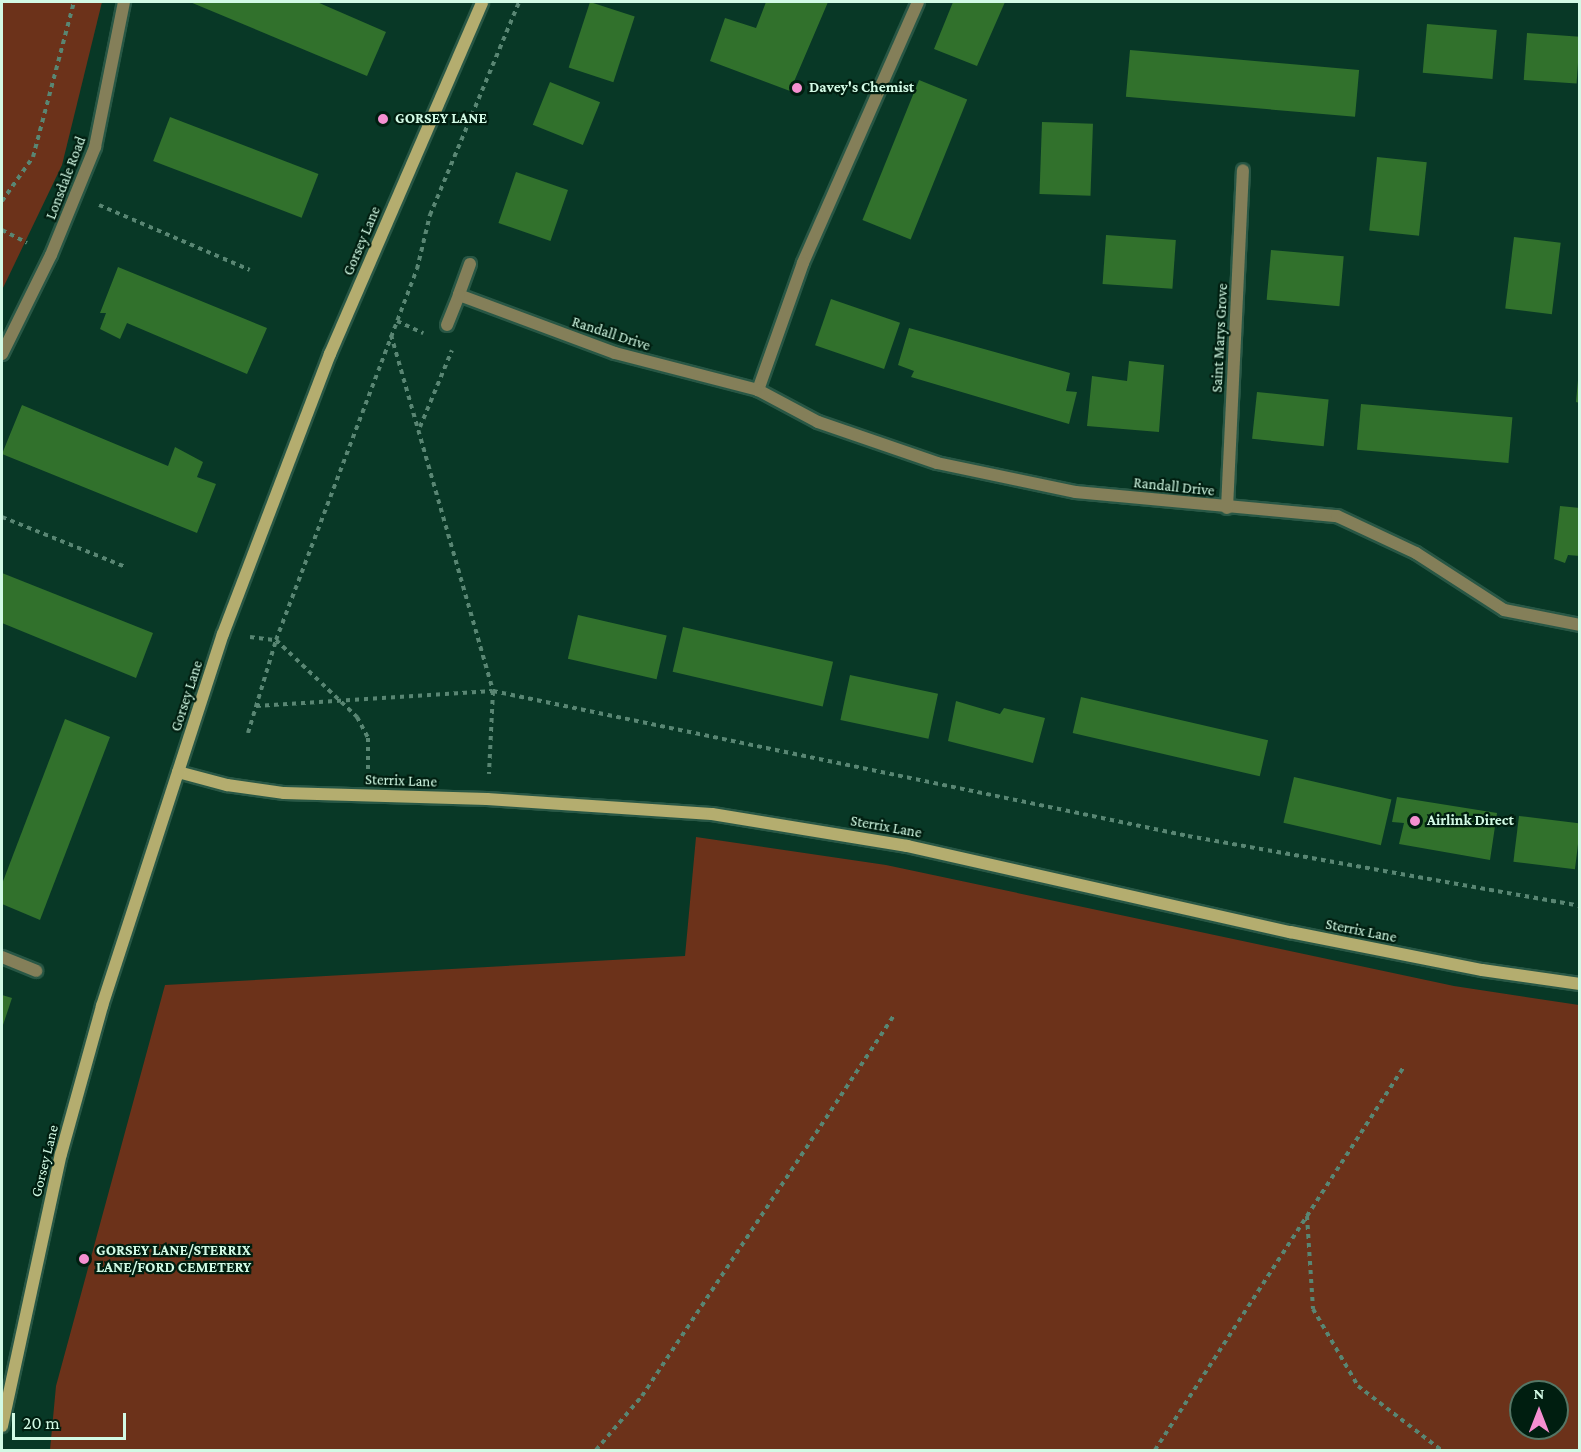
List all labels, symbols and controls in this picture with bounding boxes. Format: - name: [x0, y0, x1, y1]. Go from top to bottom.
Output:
- place label: Davey's Chemist: [809, 79, 914, 97]
- marker: Davey's Chemist: [790, 81, 804, 95]
- place label: GORSEY LANE: [395, 110, 487, 128]
- marker: GORSEY LANE: [376, 112, 390, 126]
- street label: Lonsdale Road: [42, 134, 90, 222]
- street label: Gorsey Lane: [339, 204, 385, 278]
- street label: Saint Marys Grove: [1208, 283, 1232, 393]
- street label: Randall Drive: [570, 313, 652, 355]
- street label: Randall Drive: [1133, 474, 1215, 500]
- street label: Gorsey Lane: [167, 658, 207, 734]
- street label: Sterrix Lane: [365, 771, 437, 791]
- street label: Sterrix Lane: [849, 812, 923, 842]
- place label: Airlink Direct: [1427, 812, 1514, 830]
- marker: Airlink Direct: [1408, 814, 1422, 828]
- street label: Sterrix Lane: [1324, 915, 1398, 947]
- street label: Gorsey Lane: [27, 1123, 63, 1199]
- place label: GORSEY LANE/STERRIX LANE/FORD CEMETERY: [96, 1241, 251, 1276]
- marker: GORSEY LANE/STERRIX LANE/FORD CEMETERY: [77, 1252, 91, 1266]
- north arrow: [1509, 1380, 1569, 1440]
- text: N: [1534, 1385, 1544, 1402]
- scale bar: [15, 1401, 129, 1439]
- text: 20 m: [23, 1413, 60, 1433]

